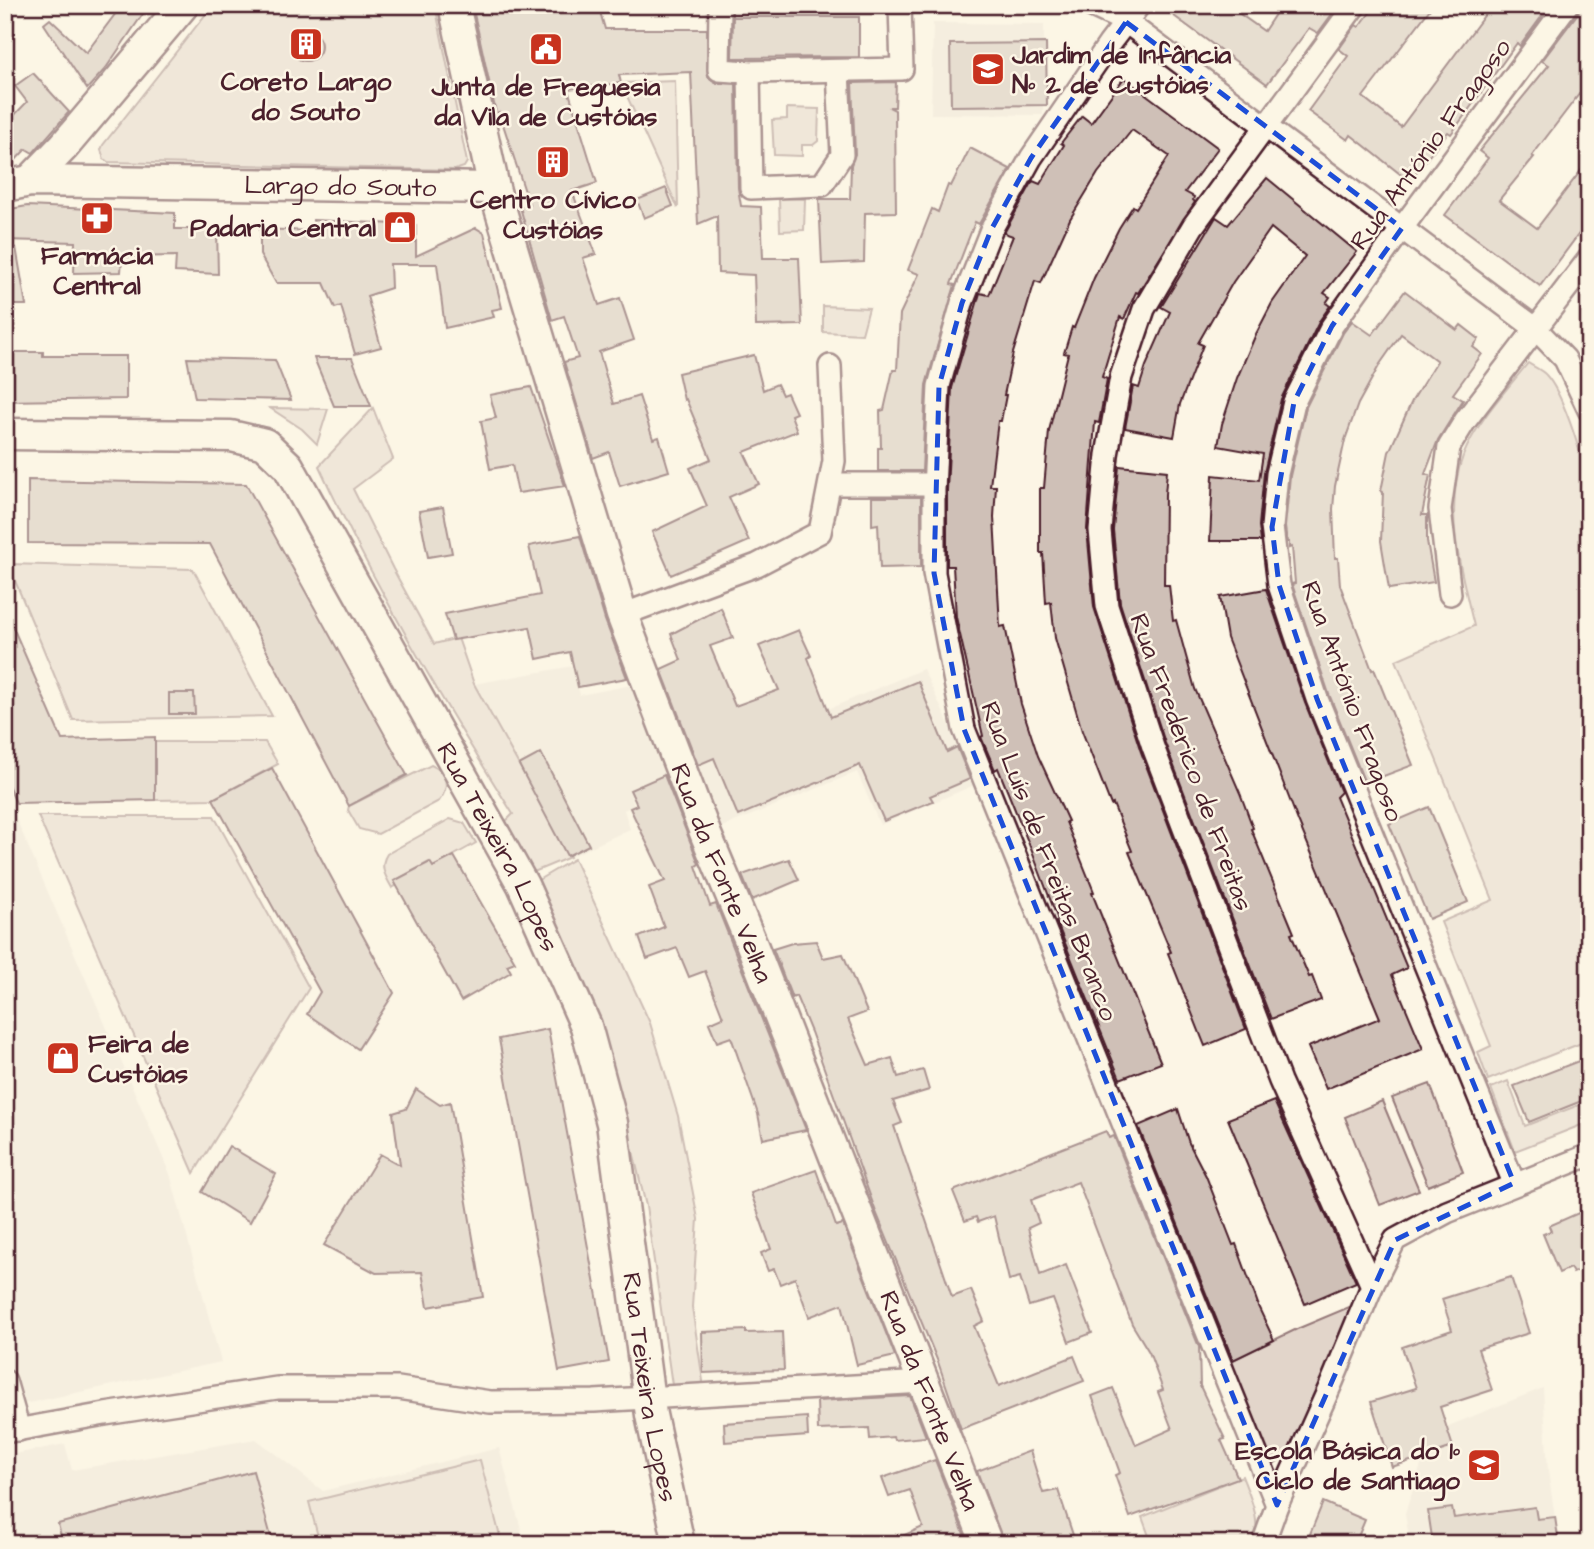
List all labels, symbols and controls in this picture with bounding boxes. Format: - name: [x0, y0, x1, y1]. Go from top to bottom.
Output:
- building icon: Coreto Largo do Souto: [287, 25, 325, 63]
- public building icon: Junta de Freguesia da Vila de Custóias: [527, 30, 565, 68]
- street label: Rua António Fragoso: [1342, 31, 1522, 259]
- place label: Jardim de Infância Nº 2 de Custóias: [1011, 37, 1232, 103]
- school or university icon: Jardim de Infância Nº 2 de Custóias: [969, 50, 1007, 88]
- place label: Coreto Largo do Souto: [221, 64, 392, 130]
- place label: Junta de Freguesia da Vila de Custóias: [430, 69, 661, 135]
- building icon: Centro Cívico Custóias: [534, 143, 572, 181]
- street label: Largo do Souto: [244, 167, 437, 206]
- place label: Centro Cívico Custóias: [470, 182, 636, 248]
- pharmacy icon: Farmácia Central: [78, 199, 116, 237]
- shop icon: Padaria Central: [381, 208, 419, 246]
- place label: Padaria Central: [190, 210, 376, 246]
- place label: Farmácia Central: [41, 238, 154, 304]
- street label: Rua António Fragoso: [1290, 576, 1412, 828]
- street label: Rua Frederico de Freitas: [1120, 609, 1262, 916]
- street label: Rua Luís de Freitas Branco: [971, 696, 1127, 1027]
- street label: Rua Teixeira Lopes: [428, 736, 567, 958]
- street label: Rua da Fonte Velha: [661, 758, 782, 988]
- place label: Feira de Custóias: [88, 1026, 189, 1092]
- shop icon: Feira de Custóias: [44, 1039, 82, 1077]
- street label: Rua Teixeira Lopes: [613, 1270, 686, 1505]
- street label: Rua da Fonte Velha: [870, 1285, 989, 1516]
- place label: Escola Básica do 1º Ciclo de Santiago: [1235, 1433, 1460, 1502]
- school or university icon: Escola Básica do 1º Ciclo de Santiago: [1465, 1446, 1503, 1484]

